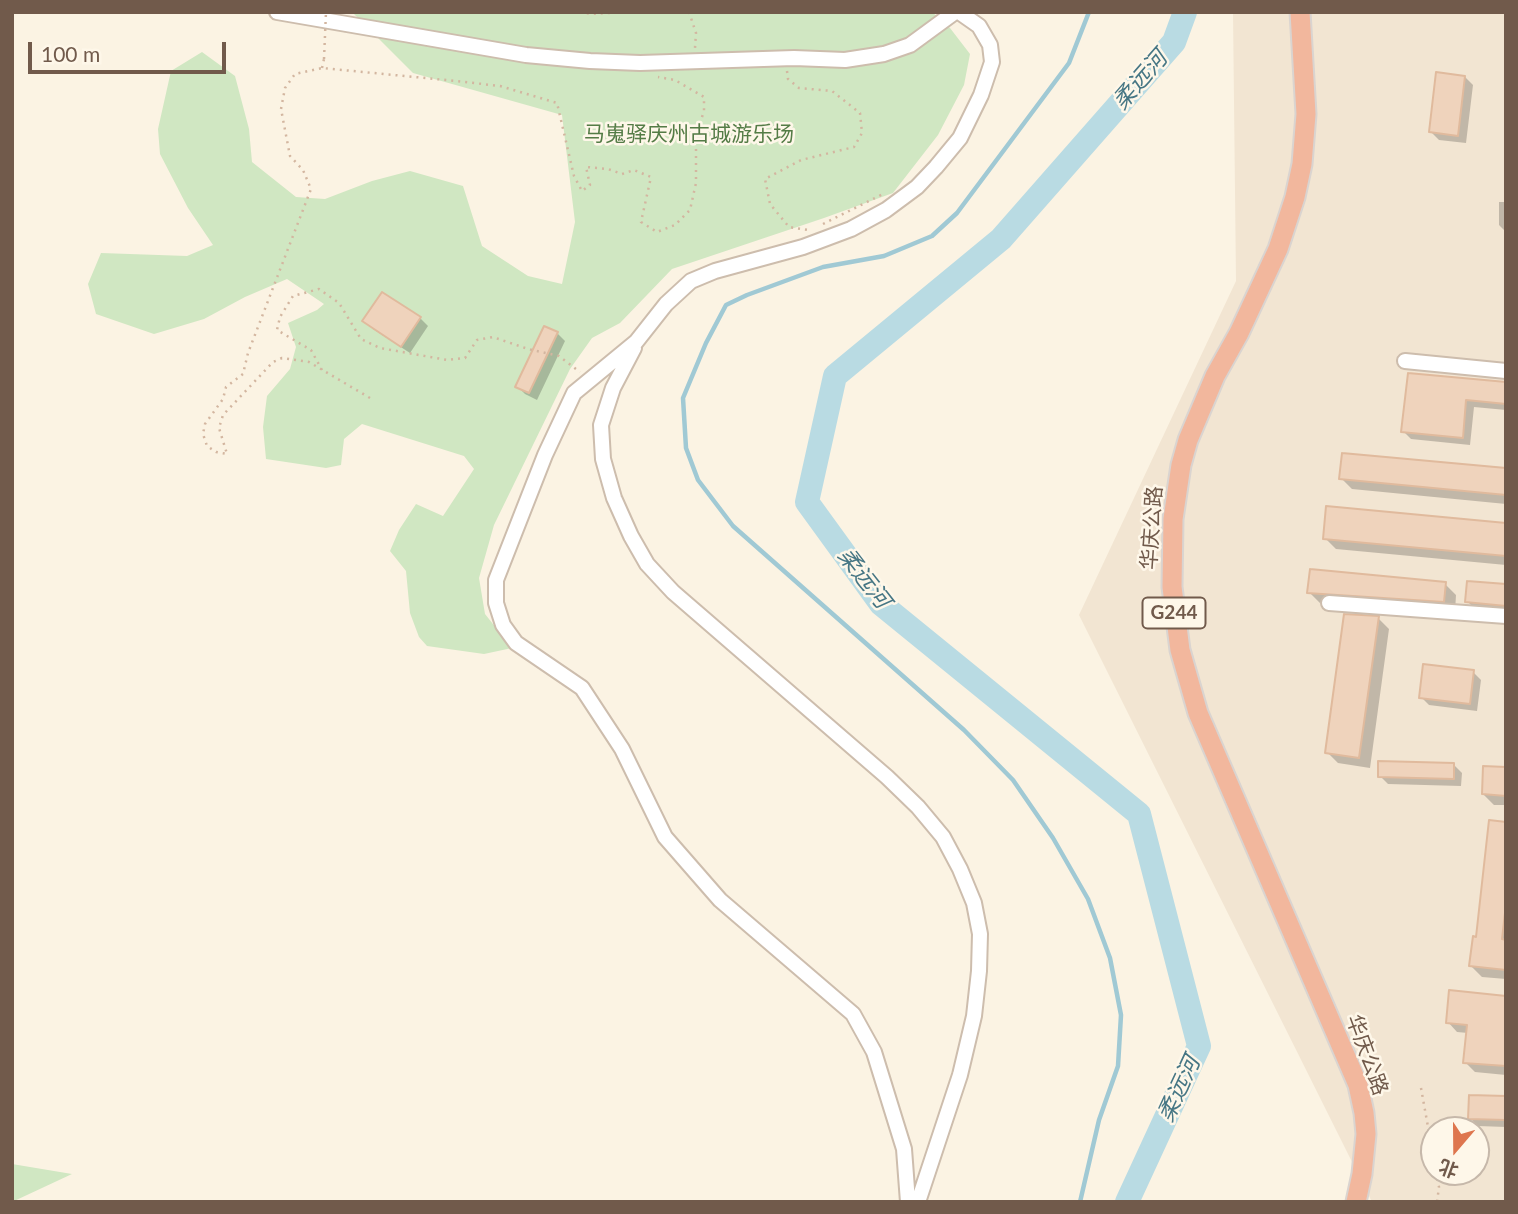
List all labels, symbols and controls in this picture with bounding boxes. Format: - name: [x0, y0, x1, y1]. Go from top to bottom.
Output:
- scale bar: [32, 28, 229, 72]
- text: 100 m: [41, 41, 100, 66]
- water label: 柔远河: [1107, 45, 1173, 115]
- park label: 马嵬驿庆州古城游乐场: [584, 121, 794, 147]
- street label: 华庆公路: [1137, 485, 1167, 571]
- water label: 柔远河: [832, 542, 896, 614]
- road number: G244: [1142, 598, 1206, 628]
- street label: 华庆公路: [1341, 1011, 1393, 1099]
- water label: 柔远河: [1152, 1052, 1206, 1126]
- north arrow: [1420, 1116, 1490, 1186]
- text: 北: [1435, 1155, 1461, 1183]

